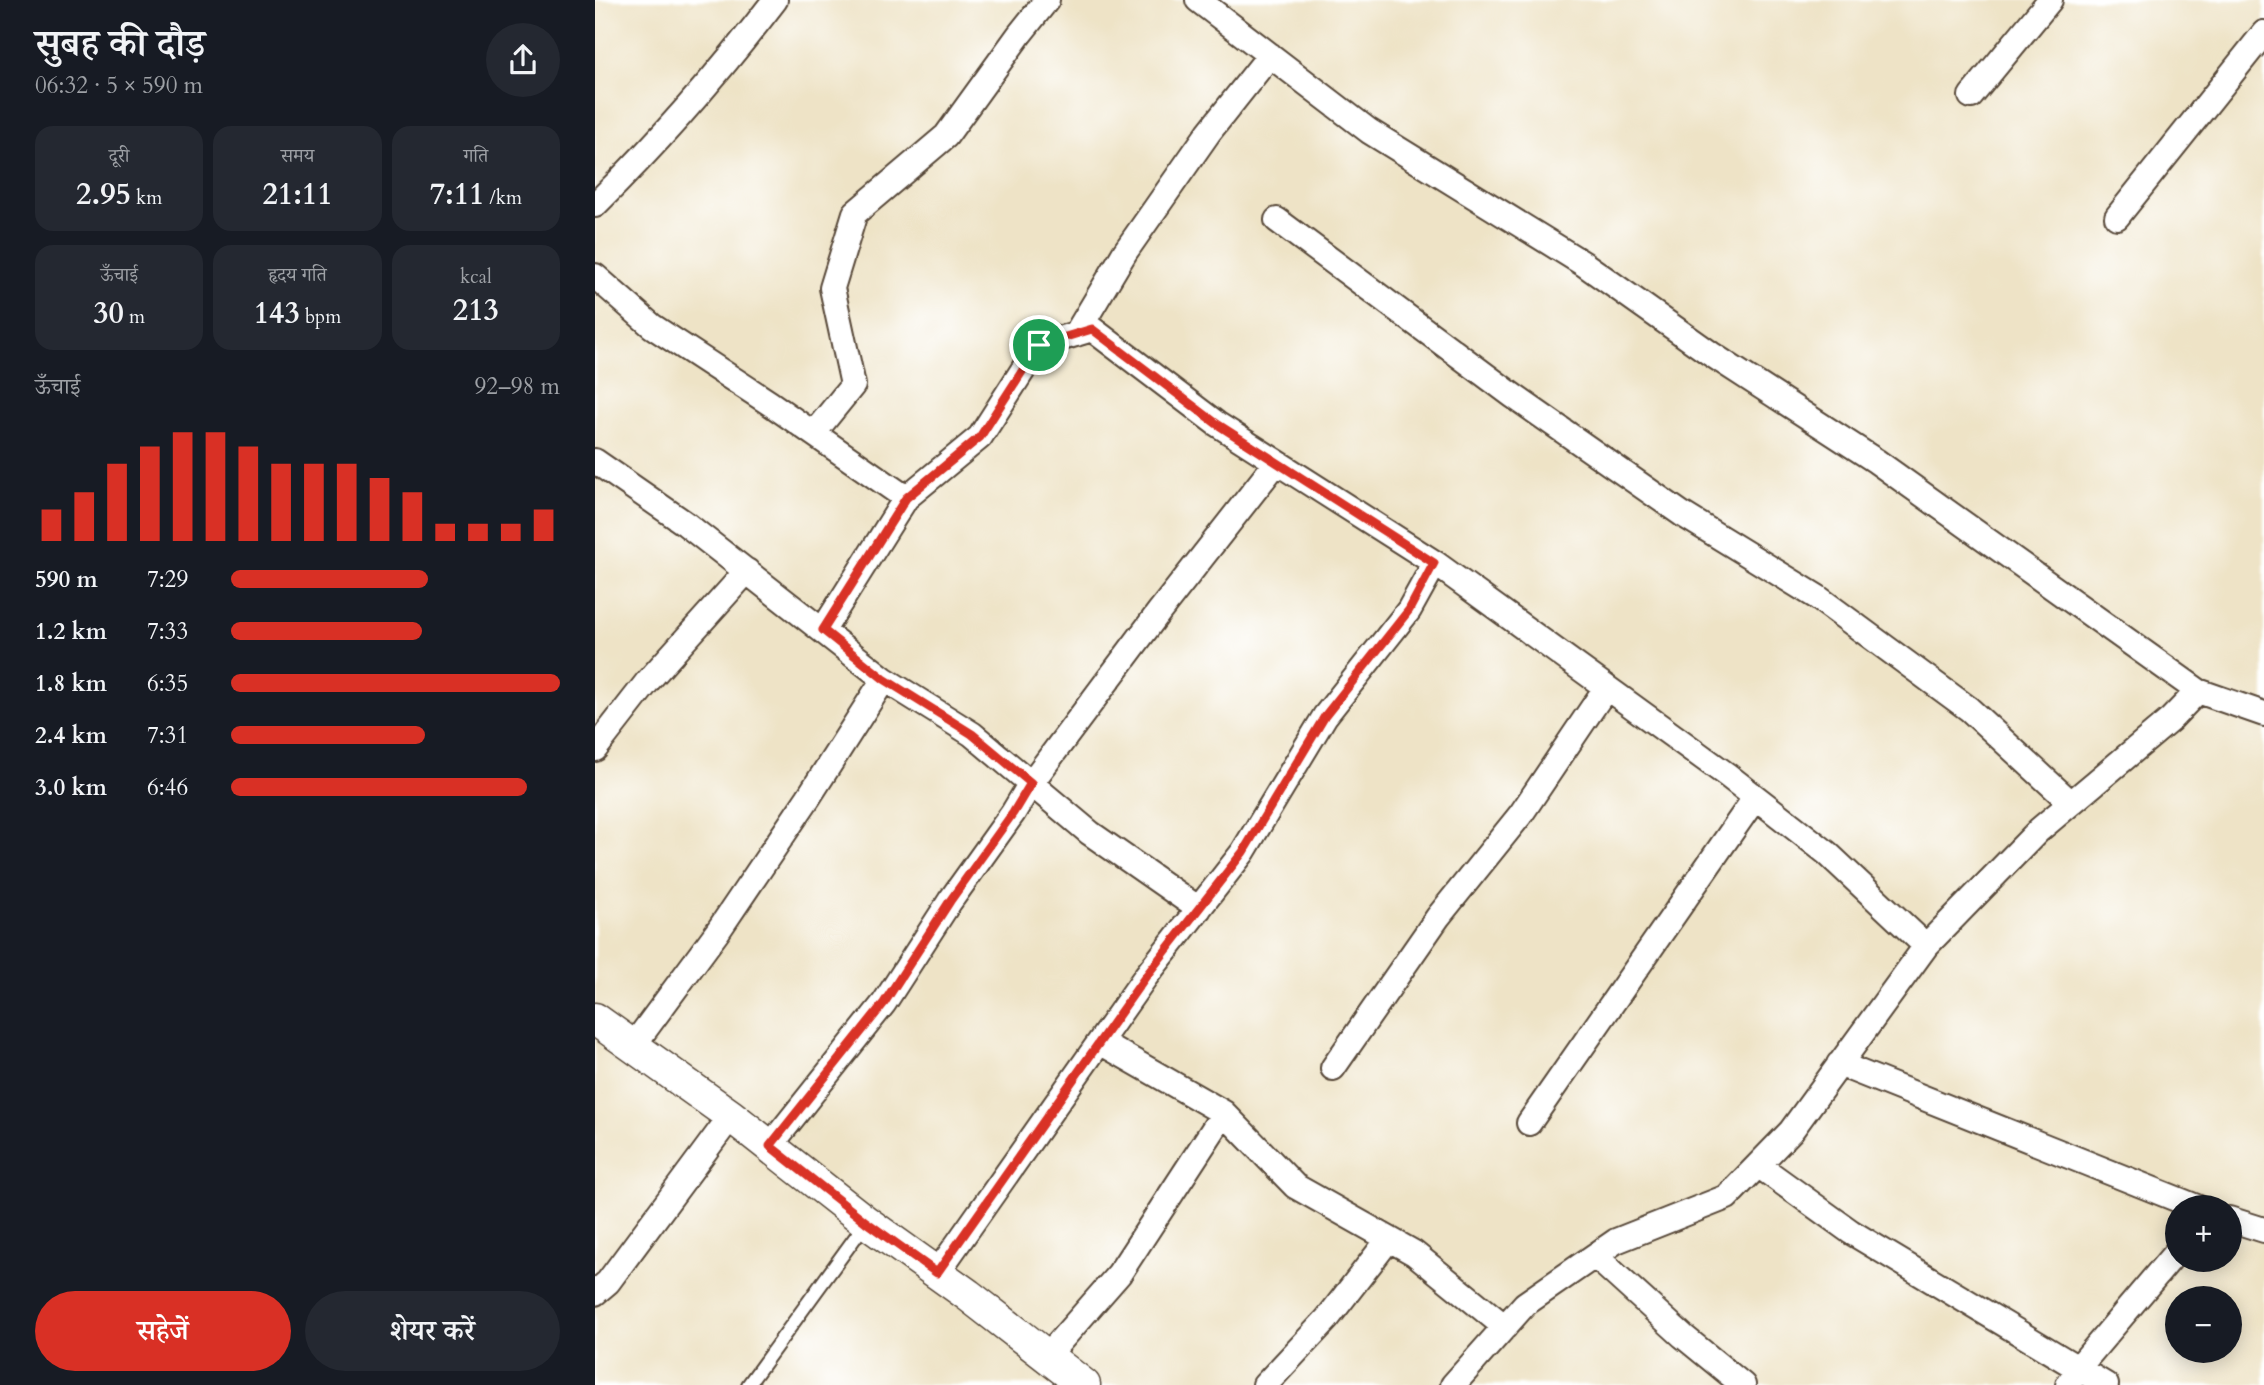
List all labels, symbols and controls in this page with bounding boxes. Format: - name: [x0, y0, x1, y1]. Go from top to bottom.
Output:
- text: सुबह की दौड़: [35, 18, 205, 70]
- button: share: [486, 23, 560, 97]
- text: 06:32 · 5 × 590 m: [35, 70, 203, 101]
- text: दूरी: [109, 143, 129, 169]
- text: समय: [281, 143, 314, 169]
- text: गति: [463, 143, 488, 169]
- text: 2.95: [76, 174, 131, 215]
- text: 21:11: [262, 174, 333, 215]
- text: 7:11: [430, 174, 484, 215]
- text: km: [131, 185, 162, 211]
- text: /km: [484, 185, 522, 211]
- text: ऊँचाई: [100, 262, 138, 288]
- text: हृदय गति: [268, 262, 327, 288]
- text: kcal: [460, 264, 492, 290]
- text: 213: [453, 290, 499, 331]
- text: 30: [93, 293, 124, 334]
- text: 143: [254, 293, 300, 334]
- text: m: [124, 304, 145, 330]
- text: bpm: [300, 304, 341, 330]
- pin: [1009, 315, 1069, 375]
- icon: arrive: [1020, 326, 1058, 364]
- text: ऊँचाई: [35, 371, 80, 402]
- text: 92–98 m: [475, 371, 560, 402]
- text: 590 m: [35, 564, 98, 595]
- text: 7:29: [147, 564, 188, 595]
- text: 1.2 km: [35, 616, 107, 647]
- text: 7:33: [147, 616, 188, 647]
- text: 1.8 km: [35, 668, 107, 699]
- text: 6:35: [147, 668, 188, 699]
- text: 2.4 km: [35, 720, 107, 751]
- text: 7:31: [147, 720, 188, 751]
- text: 3.0 km: [35, 772, 107, 803]
- text: 6:46: [147, 772, 188, 803]
- map controls: [2165, 1195, 2242, 1363]
- button: +: [2165, 1195, 2242, 1272]
- button: −: [2165, 1286, 2242, 1363]
- button: सहेजें: [35, 1291, 291, 1371]
- button: शेयर करें: [305, 1291, 560, 1371]

